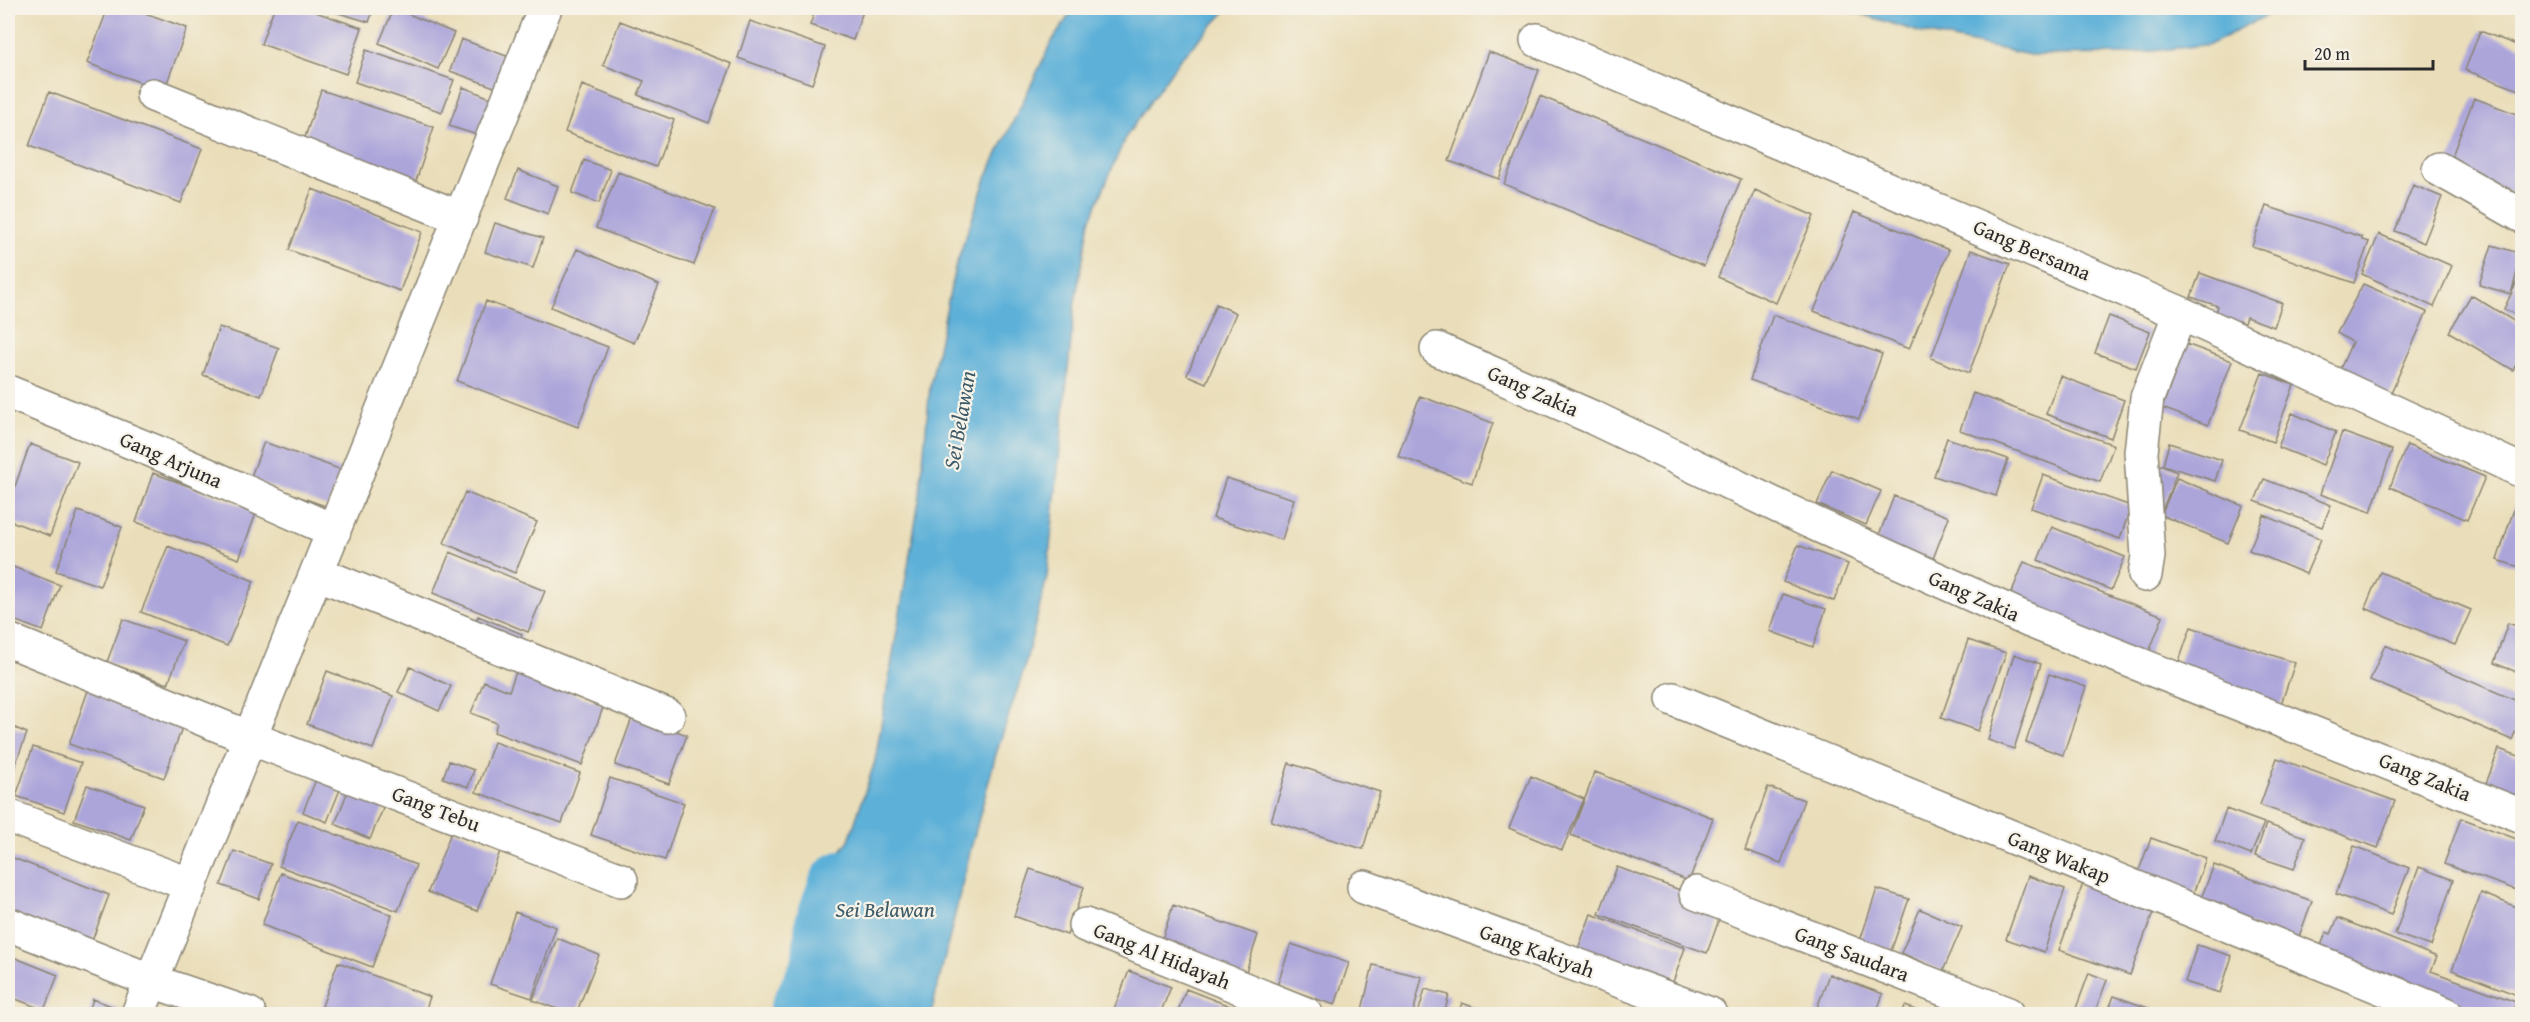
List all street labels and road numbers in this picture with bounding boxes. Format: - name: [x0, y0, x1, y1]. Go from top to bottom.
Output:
- street label: Gang Bersama: [1969, 211, 2096, 288]
- street label: Gang Zakia: [1483, 357, 1584, 424]
- street label: Gang Arjuna: [115, 423, 227, 496]
- street label: Gang Zakia: [1924, 562, 2025, 629]
- street label: Gang Zakia: [2375, 744, 2476, 809]
- street label: Gang Tebu: [388, 778, 485, 840]
- street label: Gang Wakap: [2003, 822, 2115, 891]
- street label: Gang Al Hidayah: [1089, 914, 1236, 997]
- street label: Gang Kakiyah: [1476, 915, 1599, 986]
- street label: Gang Saudara: [1791, 918, 1914, 990]

